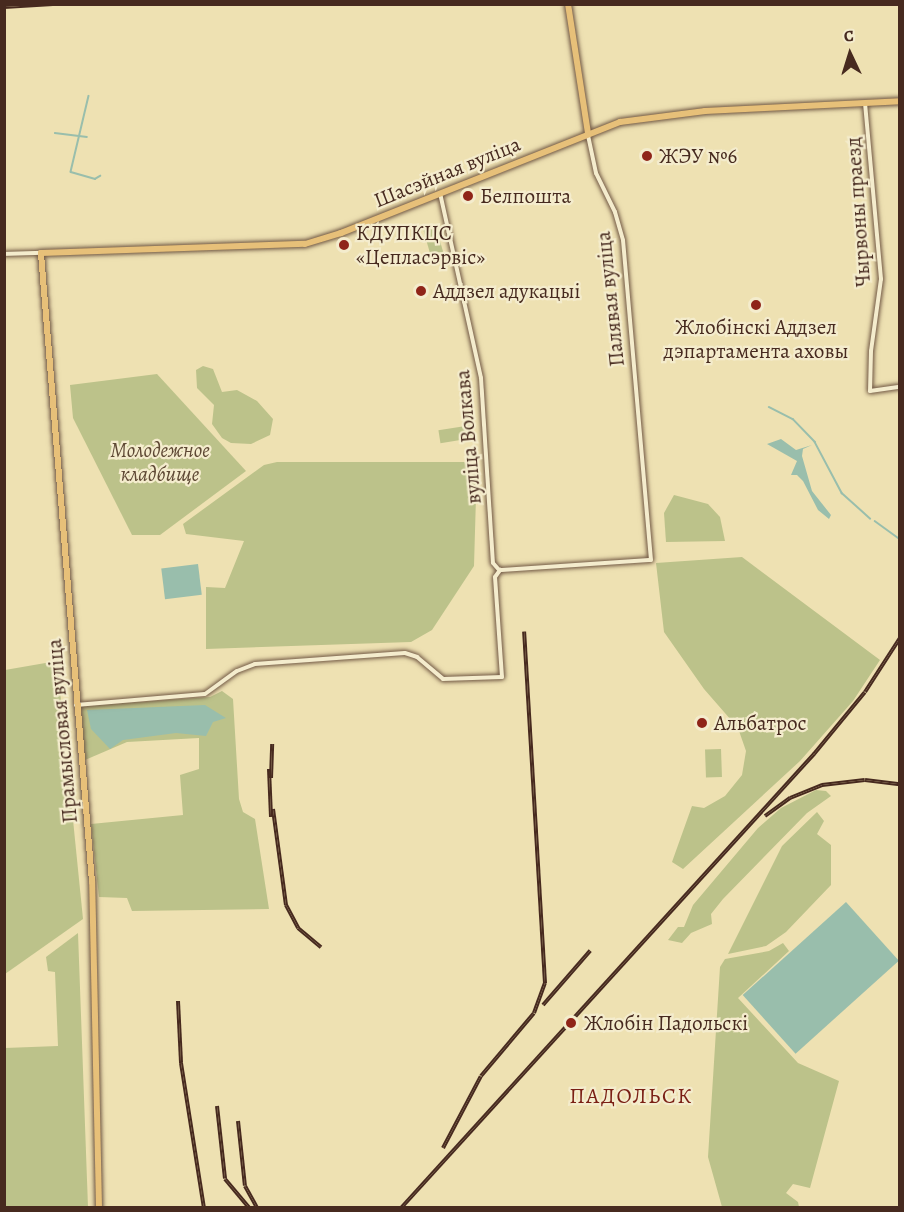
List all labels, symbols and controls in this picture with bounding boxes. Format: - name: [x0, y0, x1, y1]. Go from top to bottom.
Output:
- north arrow: [820, 24, 880, 84]
- text: С: [843, 25, 854, 47]
- street label: Шасэйная вуліца: [370, 131, 524, 213]
- street label: Чырвоны праезд: [840, 136, 876, 288]
- place label: ЖЭУ №6: [659, 143, 737, 169]
- marker: ЖЭУ №6: [640, 149, 654, 163]
- place label: Белпошта: [480, 183, 571, 209]
- marker: Белпошта: [461, 189, 475, 203]
- place label: КДУПКЦС «Цепласэрвіс»: [356, 220, 485, 270]
- street label: Палявая вуліца: [590, 230, 630, 368]
- marker: КДУПКЦС «Цепласэрвіс»: [337, 238, 351, 252]
- place label: Аддзел адукацыі: [433, 278, 580, 304]
- marker: Аддзел адукацыі: [414, 284, 428, 298]
- marker: Жлобінскі Аддзел дэпартамента аховы: [749, 298, 763, 312]
- place label: Жлобінскі Аддзел дэпартамента аховы: [664, 314, 848, 364]
- street label: вуліца Волкава: [450, 369, 486, 505]
- park label: Молодежное кладбище: [110, 437, 210, 487]
- street label: Прамысловая вуліца: [41, 638, 83, 824]
- place label: Альбатрос: [714, 710, 807, 736]
- marker: Альбатрос: [695, 716, 709, 730]
- place label: Жлобін Падольскі: [584, 1010, 748, 1036]
- marker: Жлобін Падольскі: [562, 1014, 580, 1032]
- district label: ПАДОЛЬСК: [569, 1084, 693, 1110]

